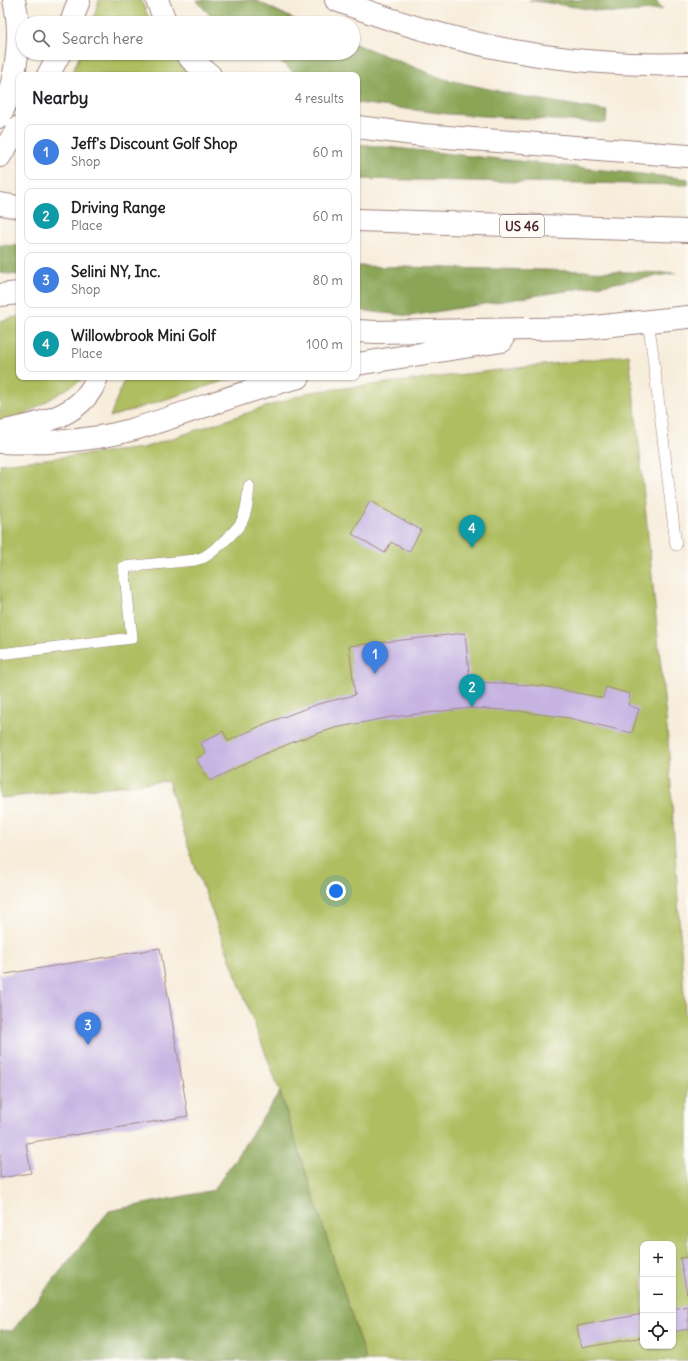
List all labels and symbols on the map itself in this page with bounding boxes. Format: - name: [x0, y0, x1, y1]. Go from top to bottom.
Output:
- road number: US 46: [500, 215, 544, 237]
- pin: 4: [459, 515, 485, 548]
- pin: 1: [362, 641, 388, 674]
- pin: 2: [459, 674, 485, 707]
- your location: [326, 881, 346, 901]
- pin: 3: [75, 1012, 101, 1045]

